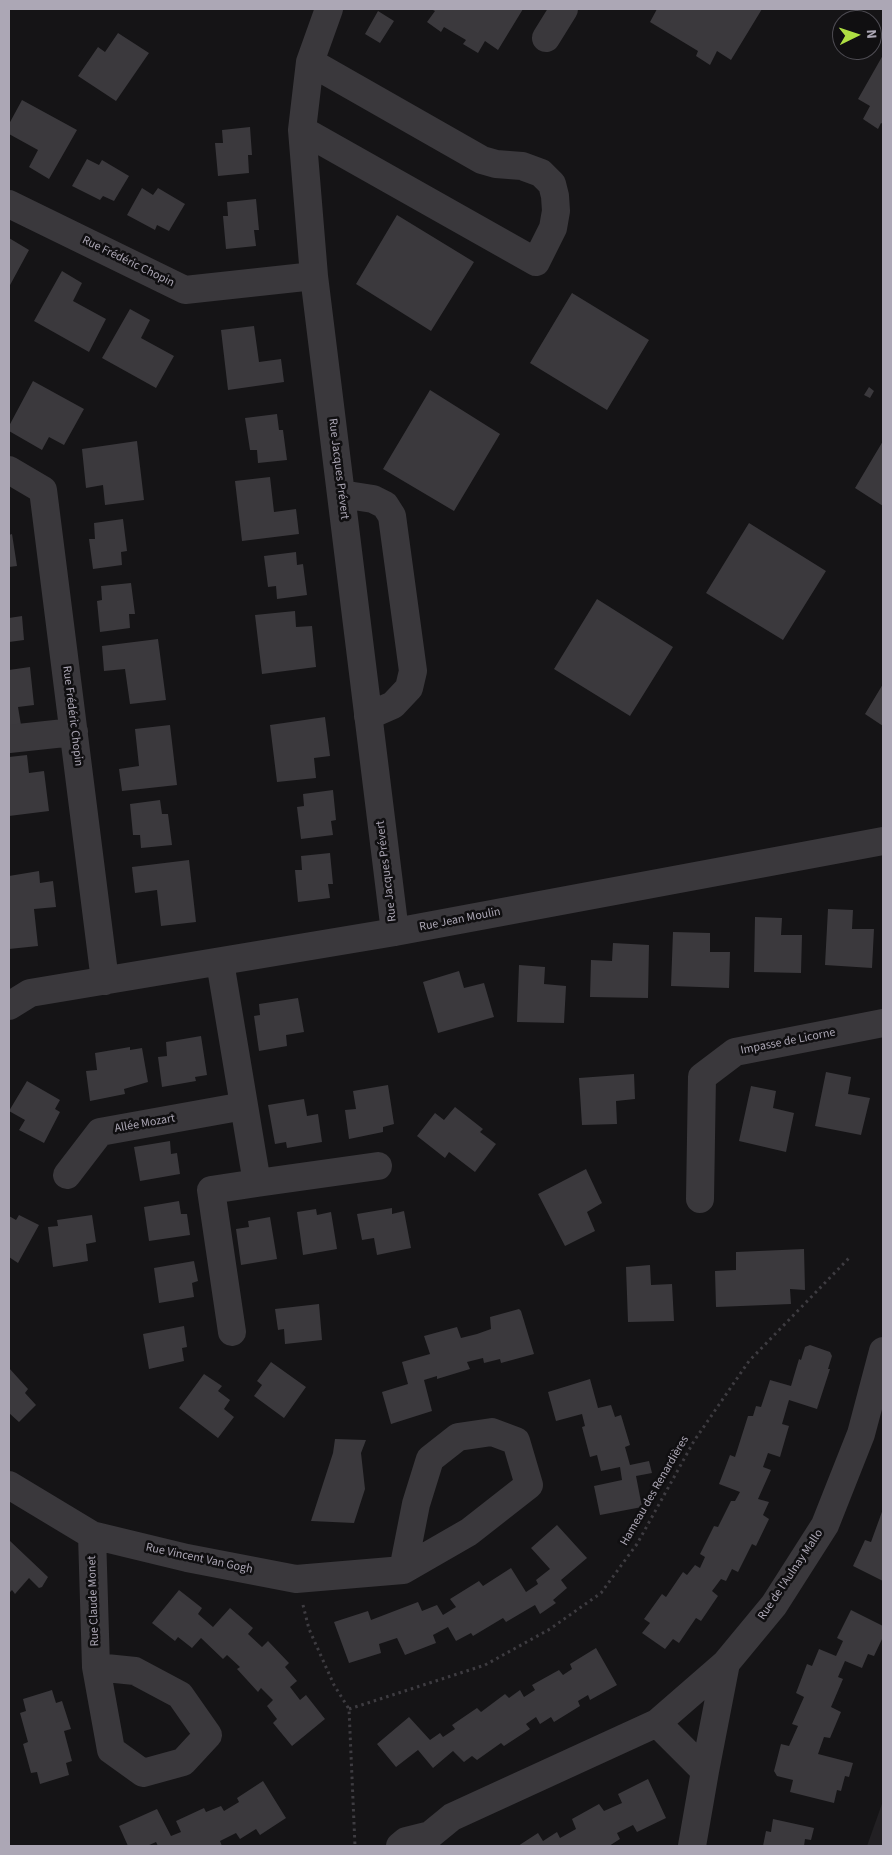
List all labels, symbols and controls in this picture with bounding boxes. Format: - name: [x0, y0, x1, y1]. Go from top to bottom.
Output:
- north arrow: [832, 10, 882, 60]
- text: N: [861, 29, 881, 39]
- street label: Rue Frédéric Chopin: [79, 233, 177, 291]
- street label: Rue Jacques Prévert: [325, 418, 351, 520]
- street label: Rue Frédéric Chopin: [59, 665, 85, 767]
- street label: Rue Jacques Prévert: [374, 820, 400, 922]
- street label: Rue Jean Moulin: [418, 905, 502, 935]
- street label: Impasse de Licorne: [739, 1026, 837, 1058]
- street label: Allée Mozart: [114, 1112, 176, 1136]
- street label: Hameau des Renardières: [618, 1433, 692, 1549]
- street label: Rue de l'Aulnay Mallo: [755, 1527, 827, 1623]
- street label: Rue Vincent Van Gogh: [144, 1541, 254, 1577]
- street label: Rue Claude Monet: [85, 1555, 103, 1647]

